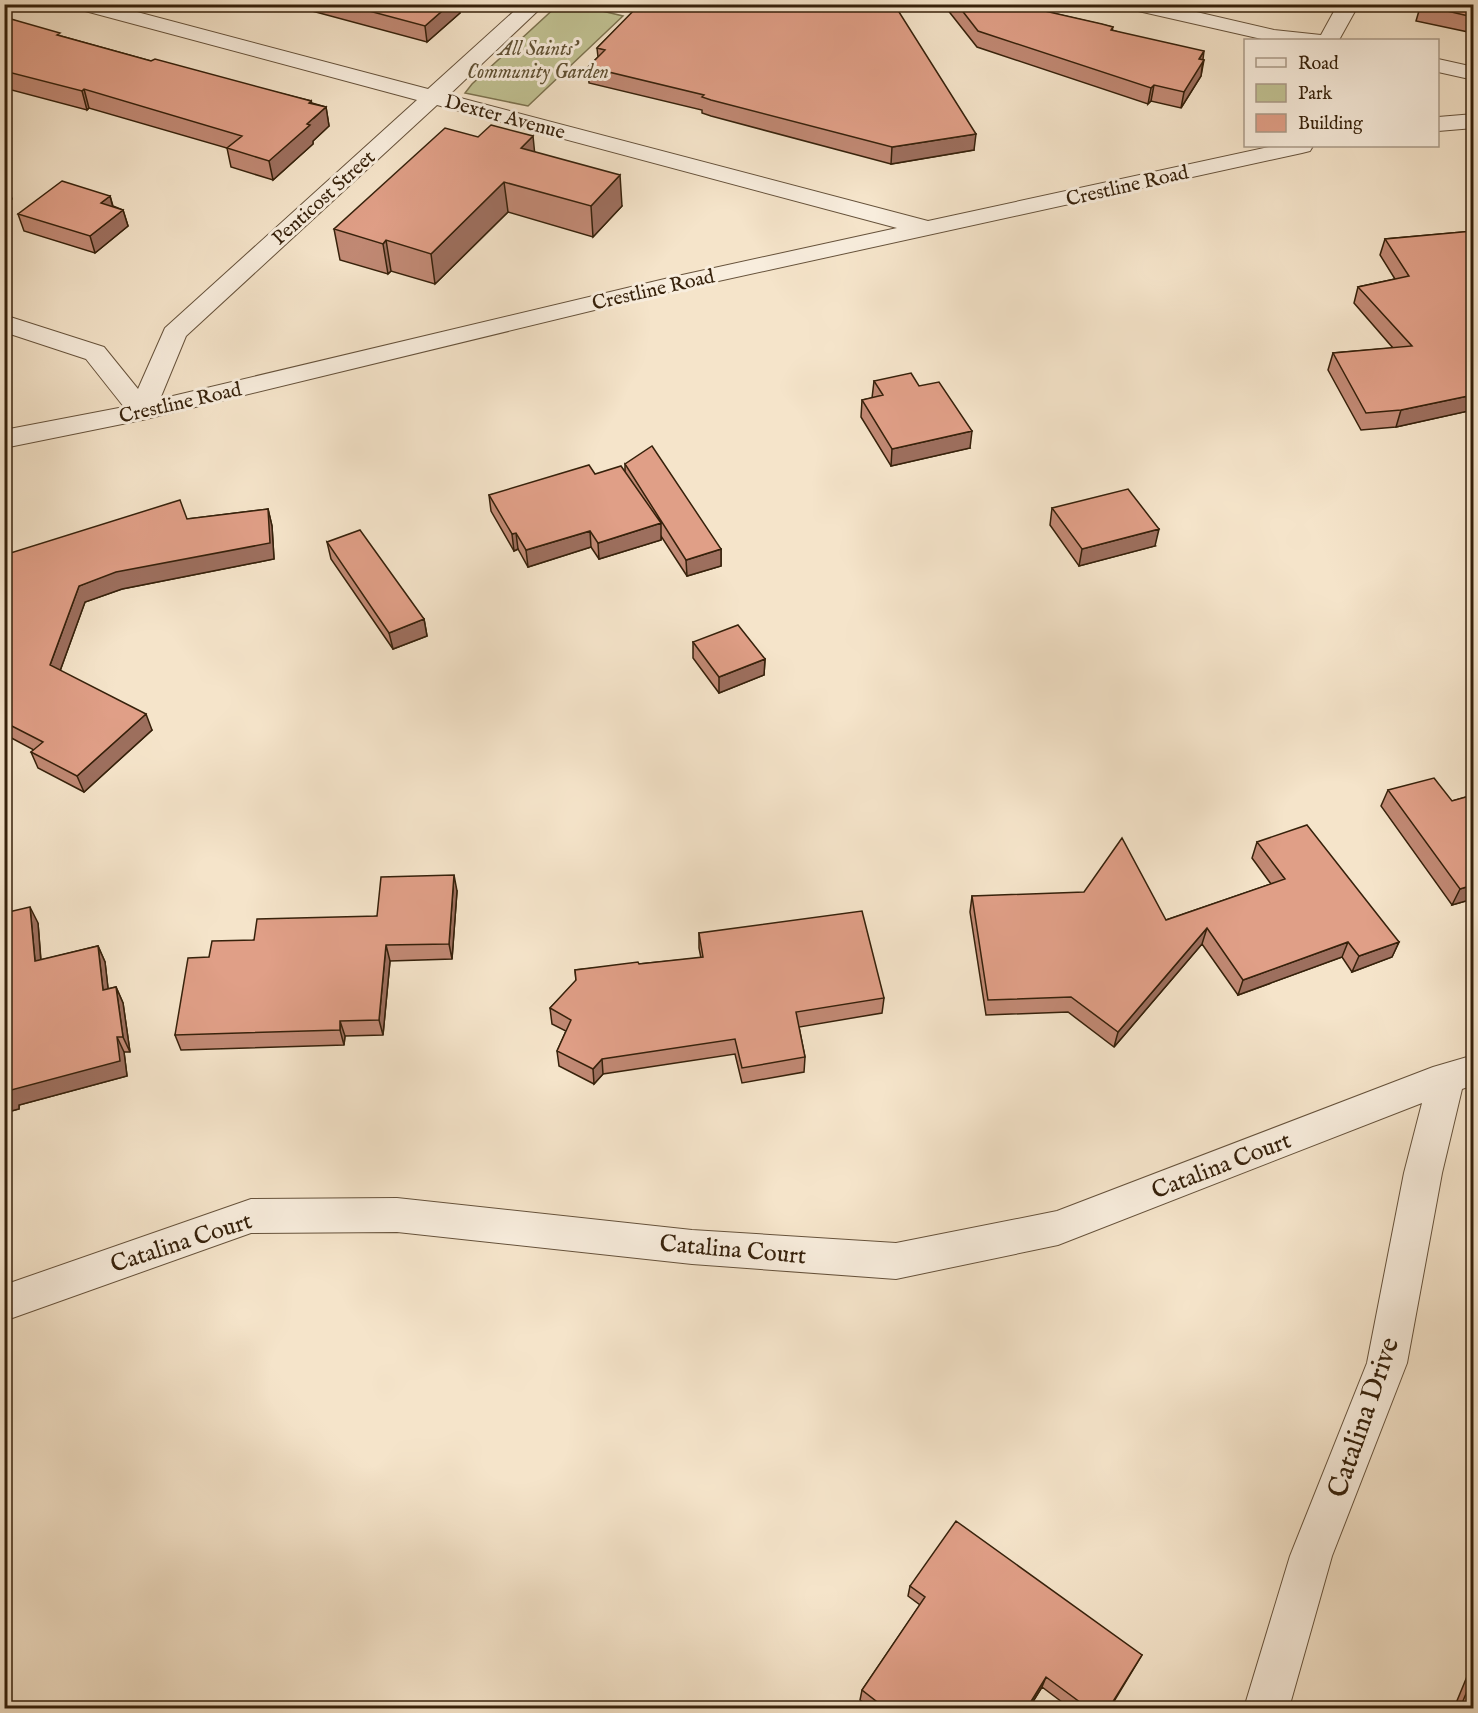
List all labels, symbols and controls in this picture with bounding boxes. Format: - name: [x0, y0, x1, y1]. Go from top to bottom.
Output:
- park label: All Saints' Community Garden: [467, 37, 609, 85]
- legend: [1244, 39, 1439, 147]
- text: Road: [1298, 53, 1339, 76]
- text: Park: [1298, 83, 1333, 106]
- street label: Dexter Avenue: [442, 89, 568, 146]
- text: Building: [1298, 113, 1363, 136]
- street label: Penticost Street: [267, 145, 381, 251]
- street label: Crestline Road: [1064, 160, 1191, 213]
- street label: Crestline Road: [590, 264, 717, 317]
- street label: Crestline Road: [117, 377, 244, 430]
- street label: Catalina Court: [1147, 1126, 1296, 1207]
- street label: Catalina Court: [107, 1206, 256, 1281]
- street label: Catalina Court: [658, 1229, 807, 1272]
- street label: Catalina Drive: [1321, 1333, 1408, 1503]

